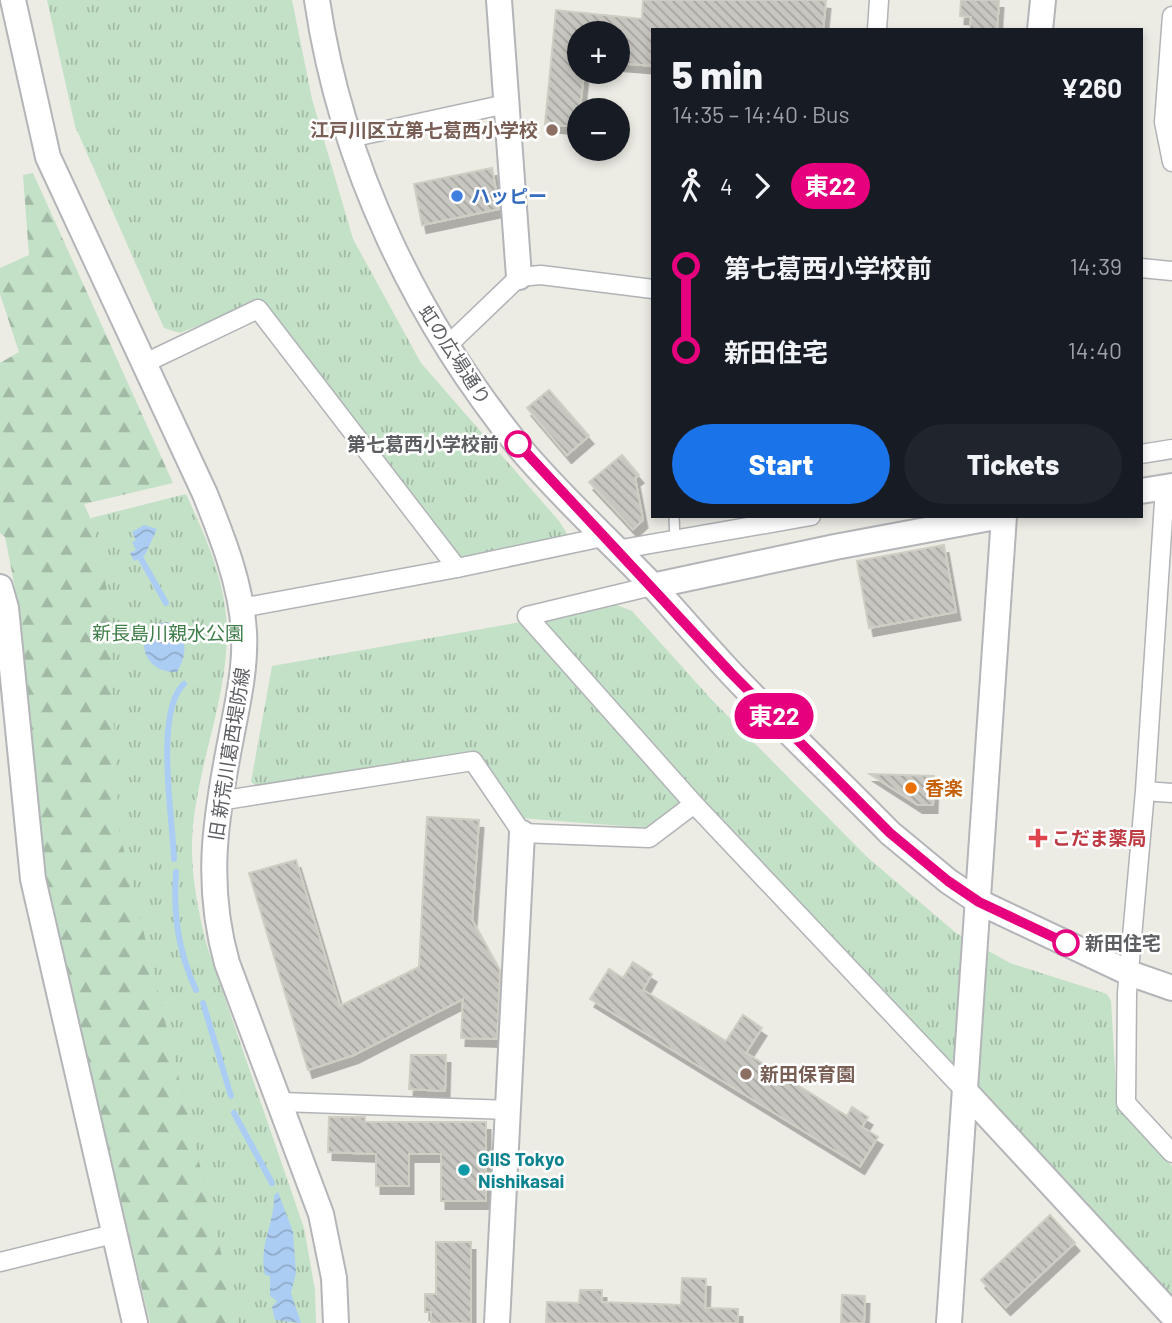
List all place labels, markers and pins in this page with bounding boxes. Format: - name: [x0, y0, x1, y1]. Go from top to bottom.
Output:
- place label: 江戸川区立第七葛西小学校: [310, 118, 538, 141]
- marker: 江戸川区立第七葛西小学校: [544, 122, 560, 138]
- place label: ハッピー: [471, 184, 547, 207]
- marker: ハッピー: [449, 188, 465, 204]
- marker: 第七葛西小学校前: [505, 431, 531, 457]
- place label: 第七葛西小学校前: [347, 432, 499, 455]
- place label: 香楽: [925, 776, 963, 799]
- marker: 香楽: [903, 780, 919, 796]
- place label: こだま薬局: [1052, 826, 1147, 849]
- marker: こだま薬局: [1030, 830, 1046, 846]
- marker: 新田住宅: [1053, 930, 1079, 956]
- place label: 新田住宅: [1085, 931, 1161, 954]
- place label: 新田保育園: [760, 1062, 855, 1085]
- marker: 新田保育園: [738, 1066, 754, 1082]
- place label: GIIS Tokyo Nishikasai: [478, 1147, 565, 1192]
- marker: GIIS Tokyo Nishikasai: [456, 1162, 472, 1178]

